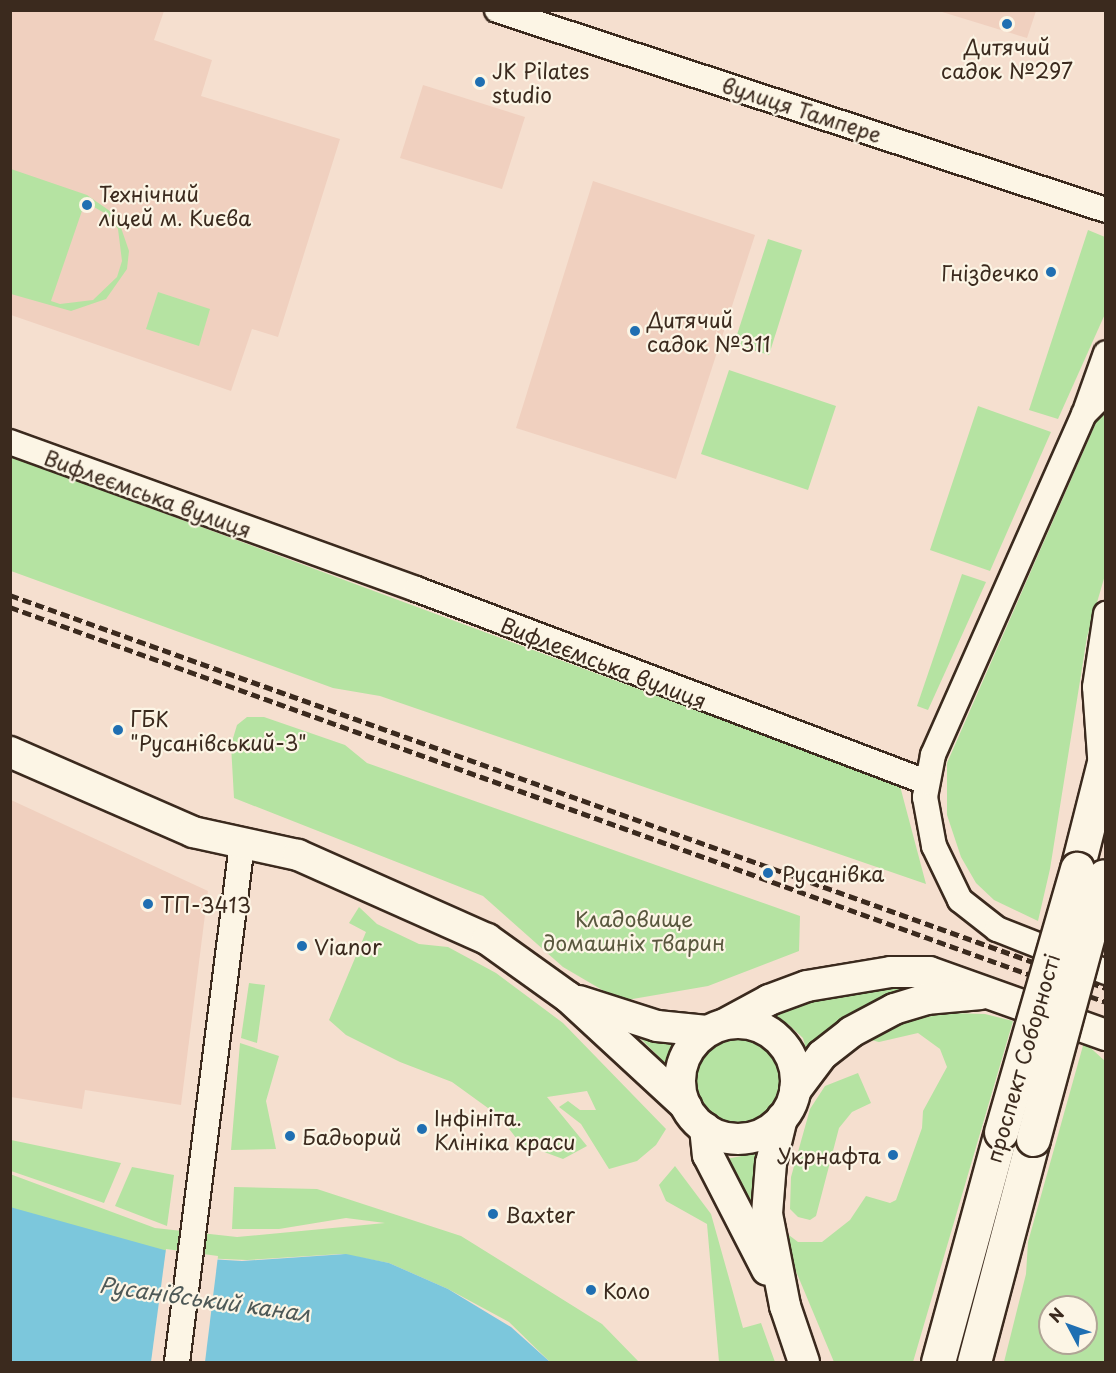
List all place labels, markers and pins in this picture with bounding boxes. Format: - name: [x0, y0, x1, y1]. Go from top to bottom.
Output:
- marker: Дитячий садок №297: [1000, 17, 1014, 31]
- place label: Дитячий садок №297: [941, 33, 1073, 83]
- place label: JK Pilates studio: [492, 57, 592, 107]
- marker: JK Pilates studio: [473, 75, 487, 89]
- place label: Технічний ліцей м. Києва: [99, 180, 252, 230]
- marker: Технічний ліцей м. Києва: [80, 198, 94, 212]
- place label: Гніздечко: [941, 259, 1039, 285]
- marker: Гніздечко: [1044, 265, 1058, 279]
- place label: Дитячий садок №311: [647, 306, 771, 356]
- marker: Дитячий садок №311: [628, 324, 642, 338]
- place label: ГБК "Русанівський-3": [130, 705, 307, 755]
- marker: ГБК "Русанівський-3": [111, 723, 125, 737]
- place label: Русанівка: [782, 860, 884, 886]
- marker: Русанівка: [759, 864, 777, 882]
- place label: ТП-3413: [160, 891, 251, 917]
- marker: ТП-3413: [141, 897, 155, 911]
- place label: Vianor: [314, 933, 382, 959]
- marker: Vianor: [295, 939, 309, 953]
- place label: Інфініта. Клініка краси: [434, 1104, 577, 1154]
- marker: Інфініта. Клініка краси: [415, 1122, 429, 1136]
- place label: Бадьорий: [302, 1123, 401, 1149]
- marker: Бадьорий: [283, 1129, 297, 1143]
- place label: Укрнафта: [777, 1142, 881, 1168]
- marker: Укрнафта: [886, 1148, 900, 1162]
- place label: Baxter: [505, 1201, 575, 1227]
- marker: Baxter: [486, 1207, 500, 1221]
- place label: Коло: [603, 1277, 650, 1303]
- marker: Коло: [584, 1283, 598, 1297]

